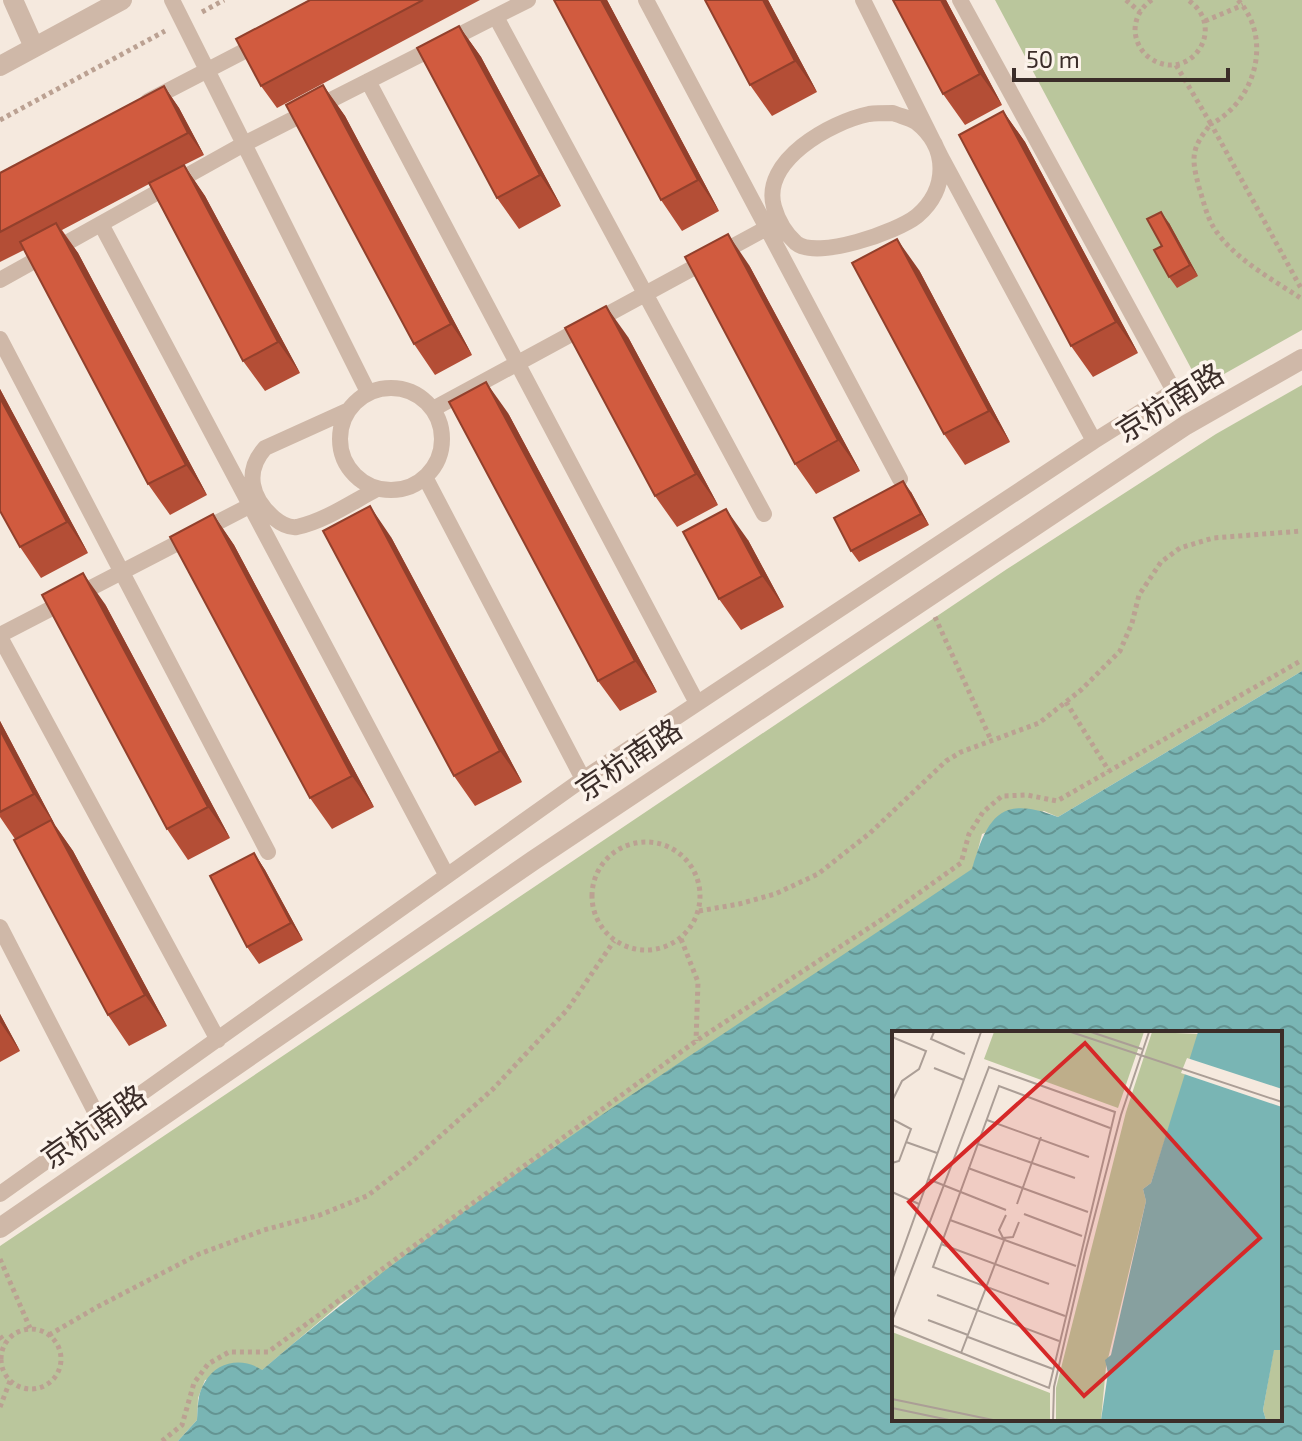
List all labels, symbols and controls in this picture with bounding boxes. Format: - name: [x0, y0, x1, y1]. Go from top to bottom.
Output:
- scale bar: [1014, 32, 1228, 82]
- text: 50 m: [1026, 44, 1080, 73]
- street label: 京杭南路: [1109, 354, 1229, 448]
- street label: 京杭南路: [568, 710, 688, 807]
- inset map: [892, 1031, 1282, 1421]
- street label: 京杭南路: [33, 1076, 152, 1175]

